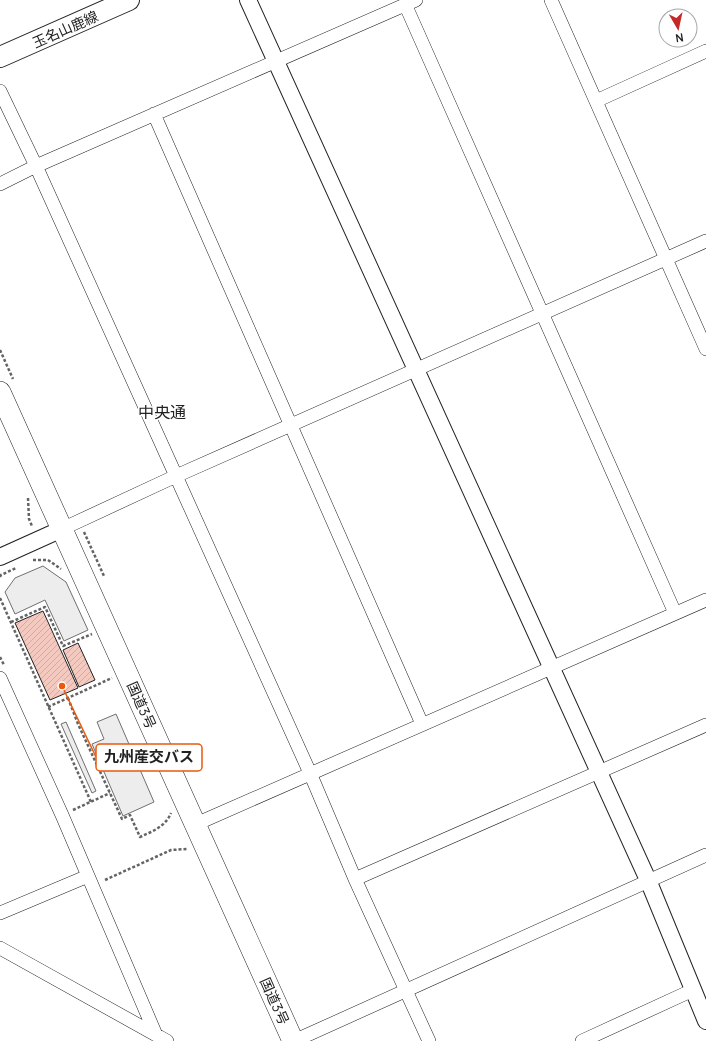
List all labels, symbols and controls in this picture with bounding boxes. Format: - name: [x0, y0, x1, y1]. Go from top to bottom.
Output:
- street label: 玉名山鹿線: [29, 6, 101, 52]
- north arrow: [658, 8, 698, 48]
- text: N: [674, 30, 685, 46]
- district label: 中央通: [138, 401, 186, 423]
- street label: 国道3号: [123, 678, 161, 732]
- callout: 九州産交バス: [96, 744, 202, 771]
- text: 九州産交バス: [104, 746, 194, 767]
- street label: 国道3号: [256, 974, 294, 1028]

